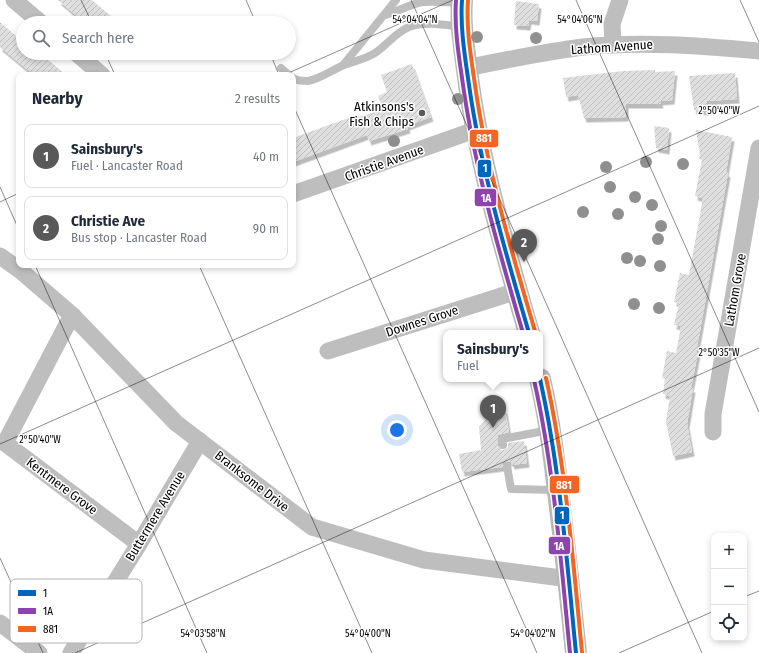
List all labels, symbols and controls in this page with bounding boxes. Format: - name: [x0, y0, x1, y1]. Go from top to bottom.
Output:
- text: 54°04'04"N: [393, 14, 438, 26]
- text: 54°04'06"N: [557, 14, 603, 26]
- search box: [16, 16, 296, 60]
- icon: search: [30, 27, 52, 49]
- text: Search here: [62, 29, 134, 47]
- street label: Lathom Avenue: [571, 37, 653, 57]
- text: Nearby: [32, 88, 83, 109]
- text: 2 results: [235, 91, 280, 106]
- place label: Atkinsons's Fish & Chips: [349, 99, 414, 129]
- text: 2°50'40"W: [698, 105, 740, 117]
- marker: Atkinsons's Fish & Chips: [417, 108, 427, 118]
- line badge: 881: [469, 129, 499, 148]
- text: 881: [476, 132, 492, 145]
- text: Sainsbury's: [71, 140, 143, 158]
- street label: Christie Avenue: [343, 142, 425, 184]
- text: 1: [43, 149, 49, 164]
- text: 40 m: [253, 149, 279, 164]
- text: Fuel · Lancaster Road: [71, 158, 183, 173]
- line badge: 1: [477, 159, 492, 178]
- text: 1: [483, 162, 487, 175]
- line badge: 1A: [474, 188, 497, 207]
- text: 1A: [481, 192, 492, 205]
- text: Christie Ave: [71, 212, 145, 230]
- text: 2: [43, 221, 49, 236]
- text: 90 m: [253, 221, 279, 236]
- pin: 2: [511, 229, 537, 262]
- text: Bus stop · Lancaster Road: [71, 230, 207, 245]
- street label: Lathom Grove: [721, 252, 749, 328]
- street label: Downes Grove: [384, 302, 460, 340]
- popup: [443, 330, 543, 382]
- text: Sainsbury's: [457, 340, 529, 358]
- text: 2°50'35"W: [699, 347, 740, 359]
- text: Fuel: [457, 358, 479, 373]
- pin: 1: [480, 395, 506, 428]
- your location: [387, 420, 407, 440]
- text: 2°50'40"W: [19, 434, 61, 446]
- street label: Branksome Drive: [212, 447, 292, 515]
- street label: Kentmere Grove: [24, 454, 100, 518]
- street label: Buttermere Avenue: [122, 468, 188, 564]
- line badge: 881: [549, 475, 580, 494]
- text: 881: [556, 479, 572, 492]
- line badge: 1: [554, 506, 570, 525]
- text: 1: [560, 509, 564, 522]
- map controls: [711, 533, 747, 641]
- button: +: [711, 533, 747, 569]
- line badge: 1A: [548, 536, 571, 555]
- text: 1A: [554, 540, 565, 553]
- button: −: [711, 569, 747, 605]
- legend: [10, 579, 142, 643]
- text: 1: [43, 587, 47, 600]
- text: 1A: [43, 605, 53, 618]
- button: locate: [711, 605, 747, 641]
- text: 881: [43, 623, 58, 636]
- text: 54°03'58"N: [180, 628, 226, 640]
- text: 54°04'00"N: [345, 628, 391, 640]
- text: 54°04'02"N: [511, 628, 555, 640]

